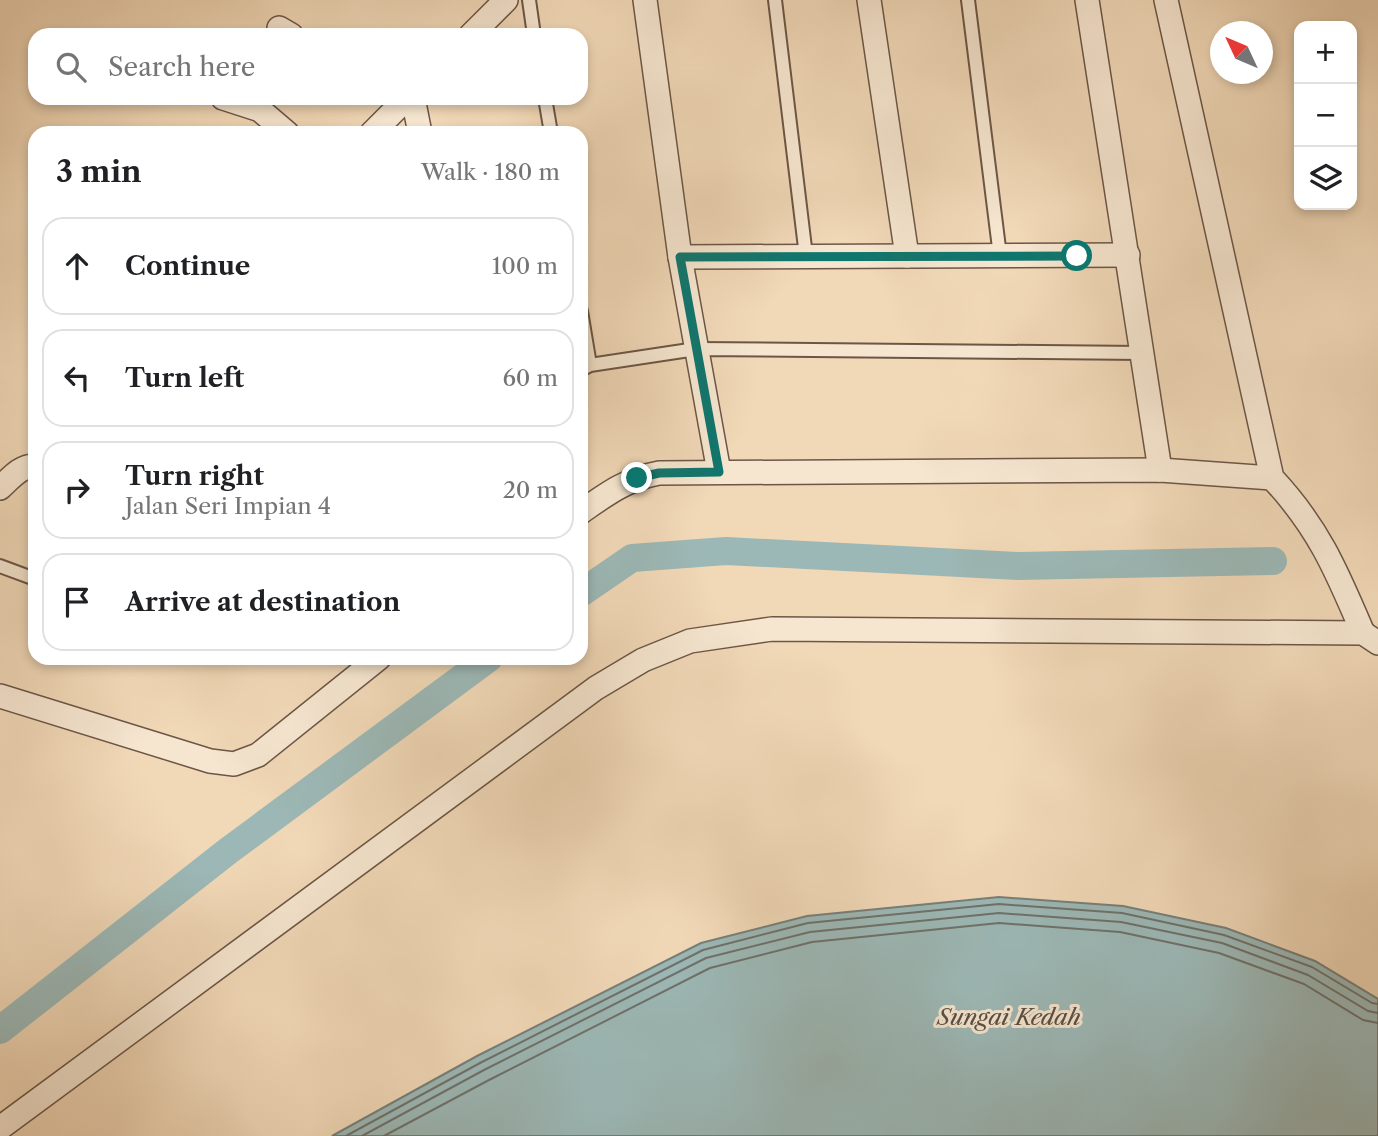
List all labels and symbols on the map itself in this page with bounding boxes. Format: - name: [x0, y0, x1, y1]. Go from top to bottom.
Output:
- north arrow: [1210, 21, 1273, 84]
- route start: [1061, 240, 1092, 271]
- route end: [621, 462, 652, 493]
- water label: Sungai Kedah: [935, 1003, 1081, 1031]

